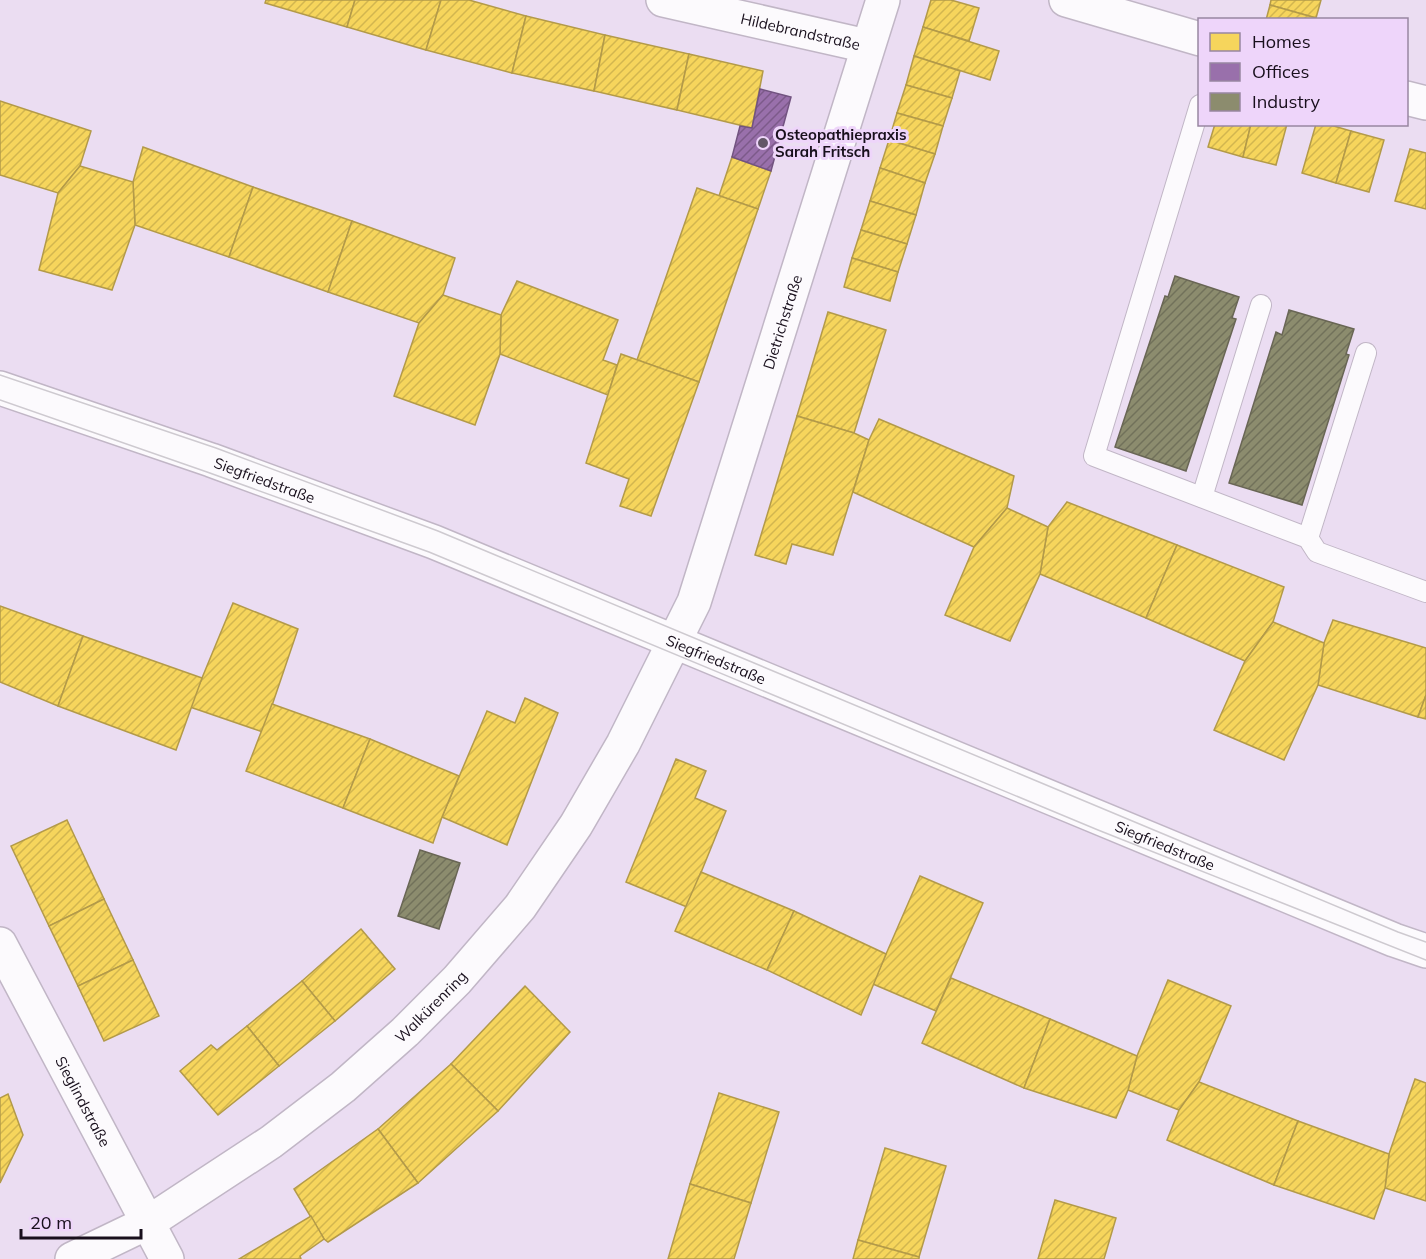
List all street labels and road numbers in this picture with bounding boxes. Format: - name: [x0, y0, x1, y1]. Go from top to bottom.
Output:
- street label: Hildebrandstraße: [739, 8, 862, 54]
- street label: Dietrichstraße: [758, 272, 806, 372]
- street label: Siegfriedstraße: [211, 452, 318, 507]
- street label: Siegfriedstraße: [663, 630, 769, 688]
- street label: Siegfriedstraße: [1112, 816, 1218, 874]
- street label: Walkürenring: [391, 966, 471, 1046]
- street label: Sieglindstraße: [52, 1053, 115, 1150]

